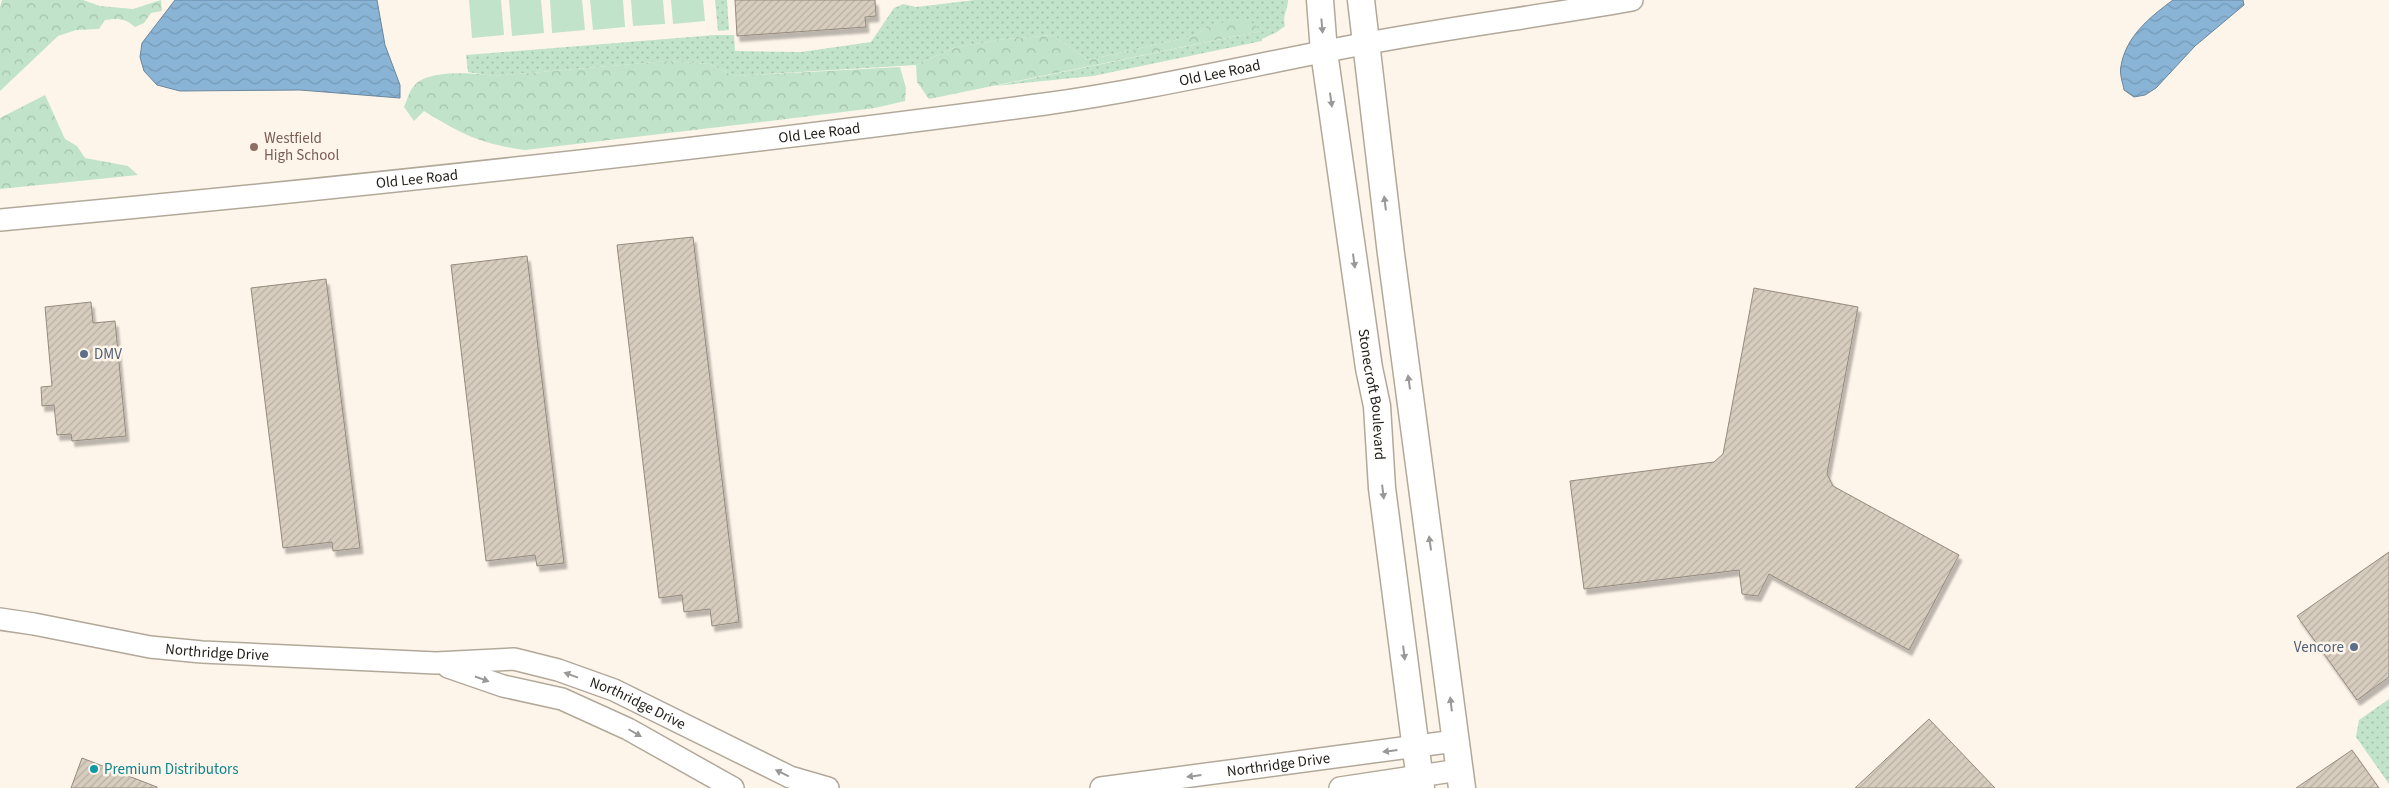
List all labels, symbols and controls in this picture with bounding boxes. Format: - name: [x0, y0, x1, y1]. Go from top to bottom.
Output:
- one-way arrow: [1319, 18, 1327, 34]
- street label: Old Lee Road: [1177, 55, 1262, 92]
- one-way arrow: [1327, 93, 1335, 109]
- street label: Old Lee Road: [777, 118, 862, 149]
- place label: Westfield High School: [264, 128, 339, 166]
- marker: Westfield High School: [248, 141, 260, 153]
- street label: Old Lee Road: [375, 164, 459, 194]
- one-way arrow: [1381, 195, 1389, 211]
- one-way arrow: [1350, 254, 1358, 270]
- street label: Stonecroft Boulevard: [1353, 327, 1390, 461]
- place label: DMV: [94, 344, 122, 365]
- marker: DMV: [78, 348, 90, 360]
- one-way arrow: [1404, 373, 1412, 389]
- one-way arrow: [1379, 484, 1387, 500]
- one-way arrow: [1426, 535, 1434, 551]
- place label: Vencore: [2294, 637, 2344, 658]
- street label: Northridge Drive: [164, 639, 270, 666]
- marker: Vencore: [2348, 641, 2360, 653]
- one-way arrow: [1400, 645, 1408, 661]
- one-way arrow: [564, 671, 579, 678]
- street label: Northridge Drive: [587, 672, 689, 735]
- one-way arrow: [475, 675, 490, 683]
- one-way arrow: [1447, 696, 1455, 712]
- one-way arrow: [627, 729, 642, 737]
- one-way arrow: [1382, 747, 1398, 755]
- street label: Northridge Drive: [1226, 748, 1331, 782]
- place label: Premium Distributors: [104, 759, 238, 780]
- marker: Premium Distributors: [88, 763, 100, 775]
- one-way arrow: [775, 769, 789, 777]
- one-way arrow: [1186, 772, 1202, 780]

